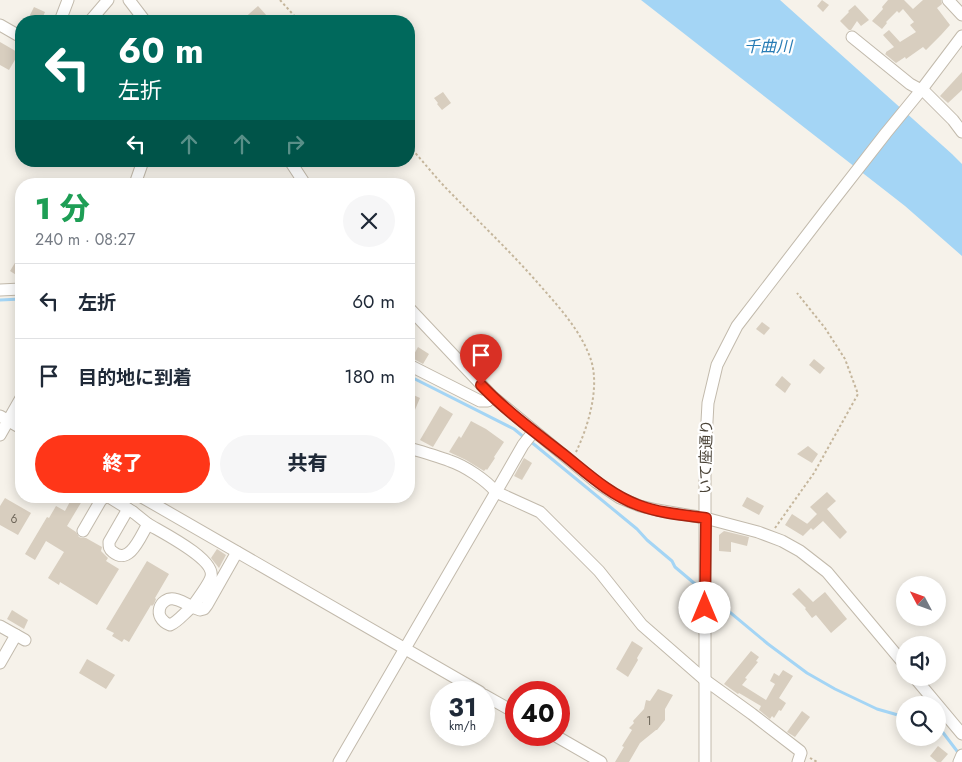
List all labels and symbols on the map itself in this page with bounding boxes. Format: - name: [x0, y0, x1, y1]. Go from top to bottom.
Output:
- water label: 千曲川: [744, 35, 794, 58]
- pin: [460, 334, 502, 385]
- street label: いて座通り: [694, 420, 718, 494]
- house number: 6: [11, 510, 18, 528]
- north arrow: [896, 576, 946, 626]
- position arrow: [678, 581, 730, 633]
- speed limit sign: 40: [505, 681, 570, 746]
- house number: 1: [646, 712, 652, 730]

